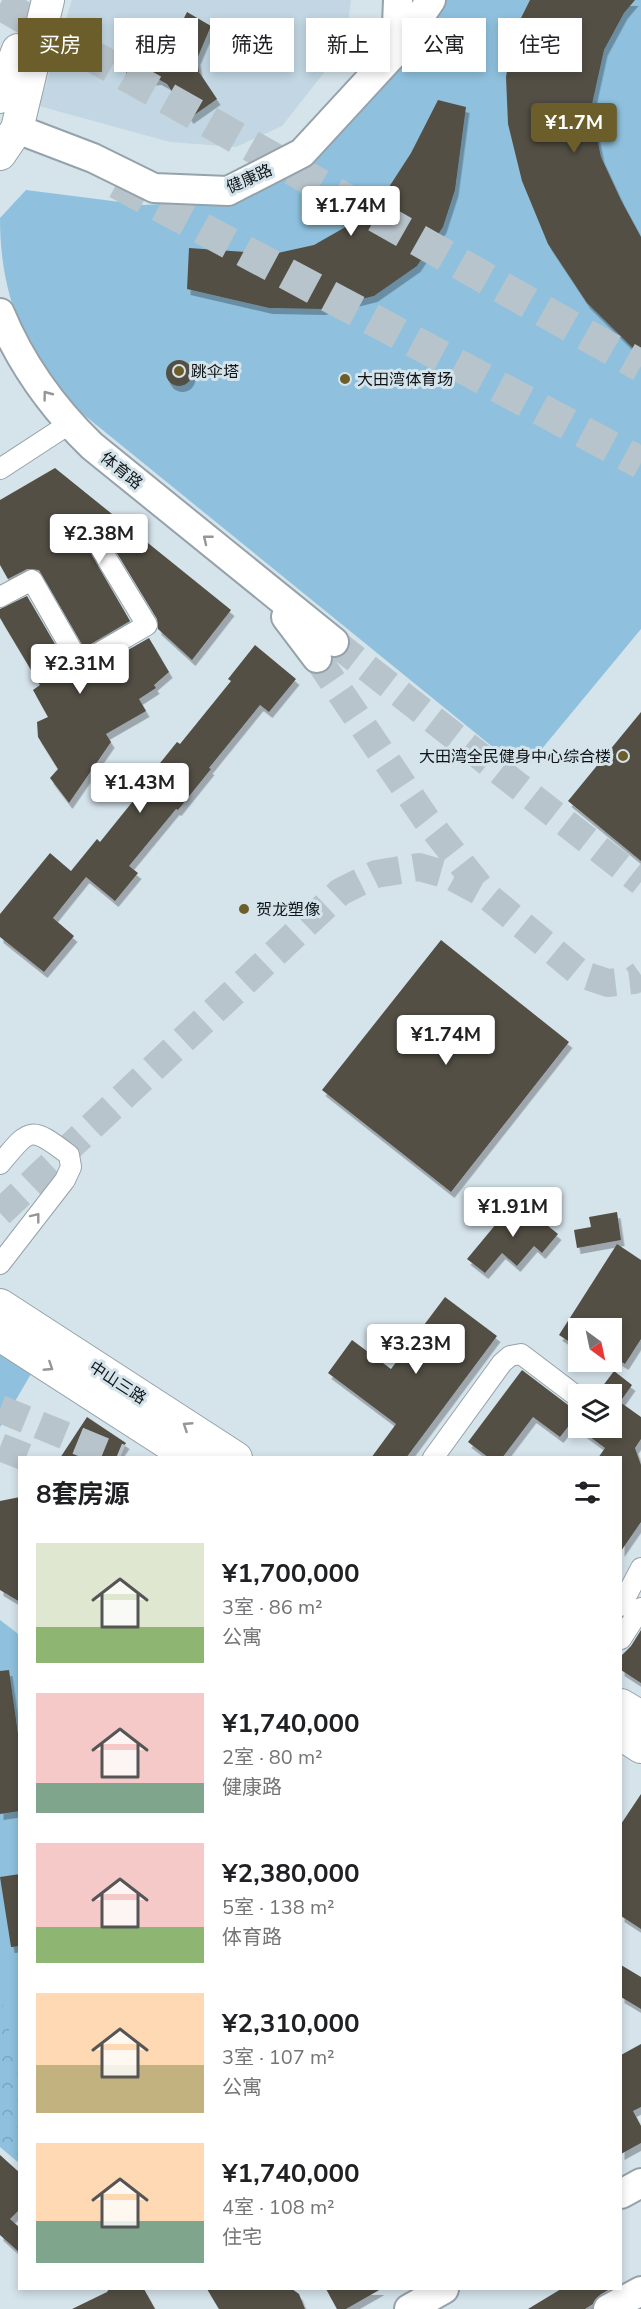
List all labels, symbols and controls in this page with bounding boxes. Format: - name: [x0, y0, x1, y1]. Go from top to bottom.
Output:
- chip: 买房: [18, 18, 102, 72]
- chip: 租房: [114, 18, 198, 72]
- chip: 筛选: [210, 18, 294, 72]
- chip: 新上: [306, 18, 390, 72]
- chip: 公寓: [402, 18, 486, 72]
- chip: 住宅: [498, 18, 582, 72]
- pin: ¥1.7M: [532, 103, 616, 154]
- text: ¥1.7M: [545, 109, 603, 136]
- street label: 健康路: [223, 159, 276, 199]
- pin: ¥1.74M: [302, 186, 400, 237]
- text: ¥1.74M: [316, 192, 386, 219]
- place label: 跳伞塔: [191, 361, 239, 383]
- marker: 跳伞塔: [172, 364, 186, 378]
- place label: 大田湾体育场: [357, 369, 453, 391]
- marker: 大田湾体育场: [338, 372, 352, 386]
- one-way arrow: [43, 391, 54, 402]
- street label: 体育路: [96, 447, 147, 494]
- pin: ¥2.38M: [50, 514, 148, 565]
- text: ¥2.38M: [64, 520, 134, 547]
- one-way arrow: [203, 535, 214, 546]
- pin: ¥2.31M: [31, 644, 129, 695]
- text: ¥2.31M: [45, 650, 115, 677]
- place label: 大田湾全民健身中心综合楼: [419, 746, 611, 768]
- marker: 大田湾全民健身中心综合楼: [616, 749, 630, 763]
- pin: ¥1.43M: [91, 763, 189, 814]
- text: ¥1.43M: [105, 769, 175, 796]
- place label: 贺龙塑像: [256, 899, 320, 921]
- marker: 贺龙塑像: [237, 902, 251, 916]
- pin: ¥1.74M: [397, 1015, 495, 1066]
- text: ¥1.74M: [411, 1021, 481, 1048]
- pin: ¥1.91M: [464, 1187, 562, 1238]
- text: ¥1.91M: [478, 1193, 548, 1220]
- one-way arrow: [29, 1213, 40, 1224]
- north arrow: [568, 1318, 622, 1372]
- map controls: [568, 1318, 622, 1438]
- pin: ¥3.23M: [367, 1324, 465, 1375]
- text: ¥3.23M: [381, 1330, 451, 1357]
- street label: 中山三路: [85, 1356, 150, 1409]
- one-way arrow: [42, 1360, 53, 1371]
- button: layers: [568, 1384, 622, 1438]
- one-way arrow: [182, 1423, 193, 1434]
- icon: filters: [571, 1476, 604, 1509]
- text: 8套房源: [36, 1477, 130, 1512]
- text: ¥1,700,000: [222, 1556, 360, 1591]
- icon: home: [84, 1567, 156, 1639]
- text: 3室 · 86 m²: [222, 1594, 323, 1621]
- text: 公寓: [222, 1624, 262, 1651]
- text: ¥1,740,000: [222, 1706, 360, 1741]
- icon: home: [84, 1717, 156, 1789]
- text: 2室 · 80 m²: [222, 1744, 323, 1771]
- text: 健康路: [222, 1774, 282, 1801]
- text: ¥2,380,000: [222, 1856, 360, 1891]
- icon: home: [84, 1867, 156, 1939]
- text: 5室 · 138 m²: [222, 1894, 335, 1921]
- text: 体育路: [222, 1924, 282, 1951]
- text: ¥2,310,000: [222, 2006, 360, 2041]
- icon: home: [84, 2017, 156, 2089]
- text: 3室 · 107 m²: [222, 2044, 335, 2071]
- text: 公寓: [222, 2074, 262, 2101]
- text: ¥1,740,000: [222, 2156, 360, 2191]
- icon: home: [84, 2167, 156, 2239]
- text: 4室 · 108 m²: [222, 2194, 335, 2221]
- text: 住宅: [222, 2224, 262, 2251]

